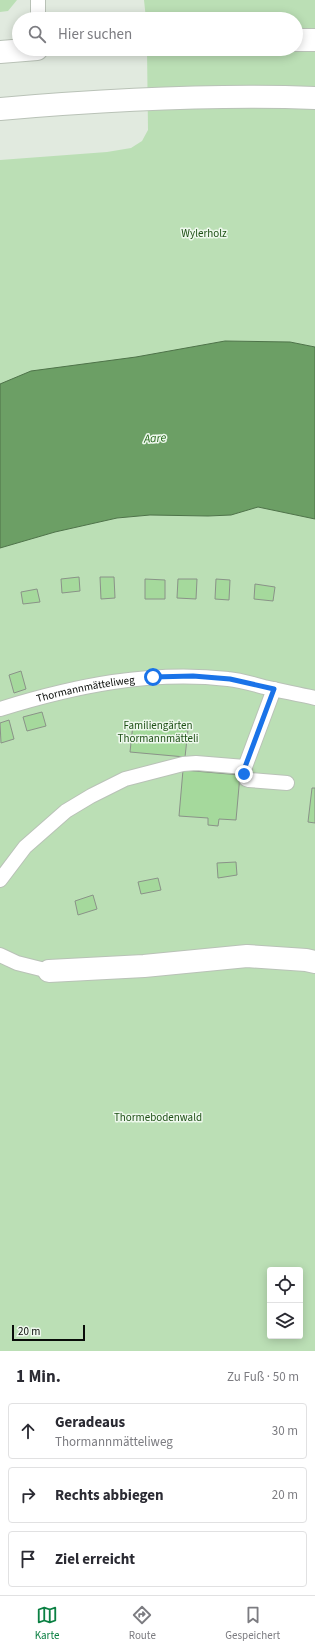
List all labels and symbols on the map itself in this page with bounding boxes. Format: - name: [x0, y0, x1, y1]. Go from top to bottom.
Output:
- park label: Wylerholz: [181, 226, 227, 241]
- water label: Aare: [142, 429, 167, 448]
- route start: [144, 668, 162, 686]
- street label: Thormannmätteliweg: [35, 672, 136, 706]
- park label: Familiengärten Thormannmätteli: [118, 718, 198, 746]
- route end: [235, 765, 253, 783]
- park label: Thormebodenwald: [114, 1110, 202, 1125]
- scale bar: [12, 1323, 85, 1342]

